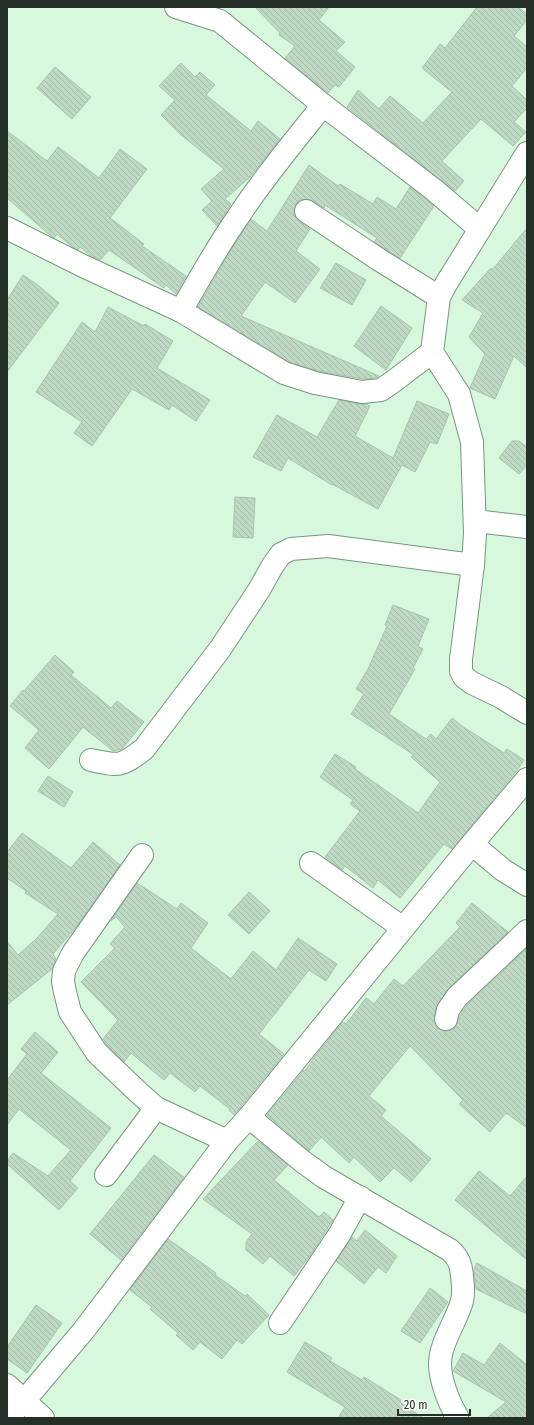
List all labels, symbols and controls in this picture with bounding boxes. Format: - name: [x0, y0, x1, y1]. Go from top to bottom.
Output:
- scale bar: [398, 1391, 470, 1417]
- text: 20 m: [404, 1398, 428, 1412]

